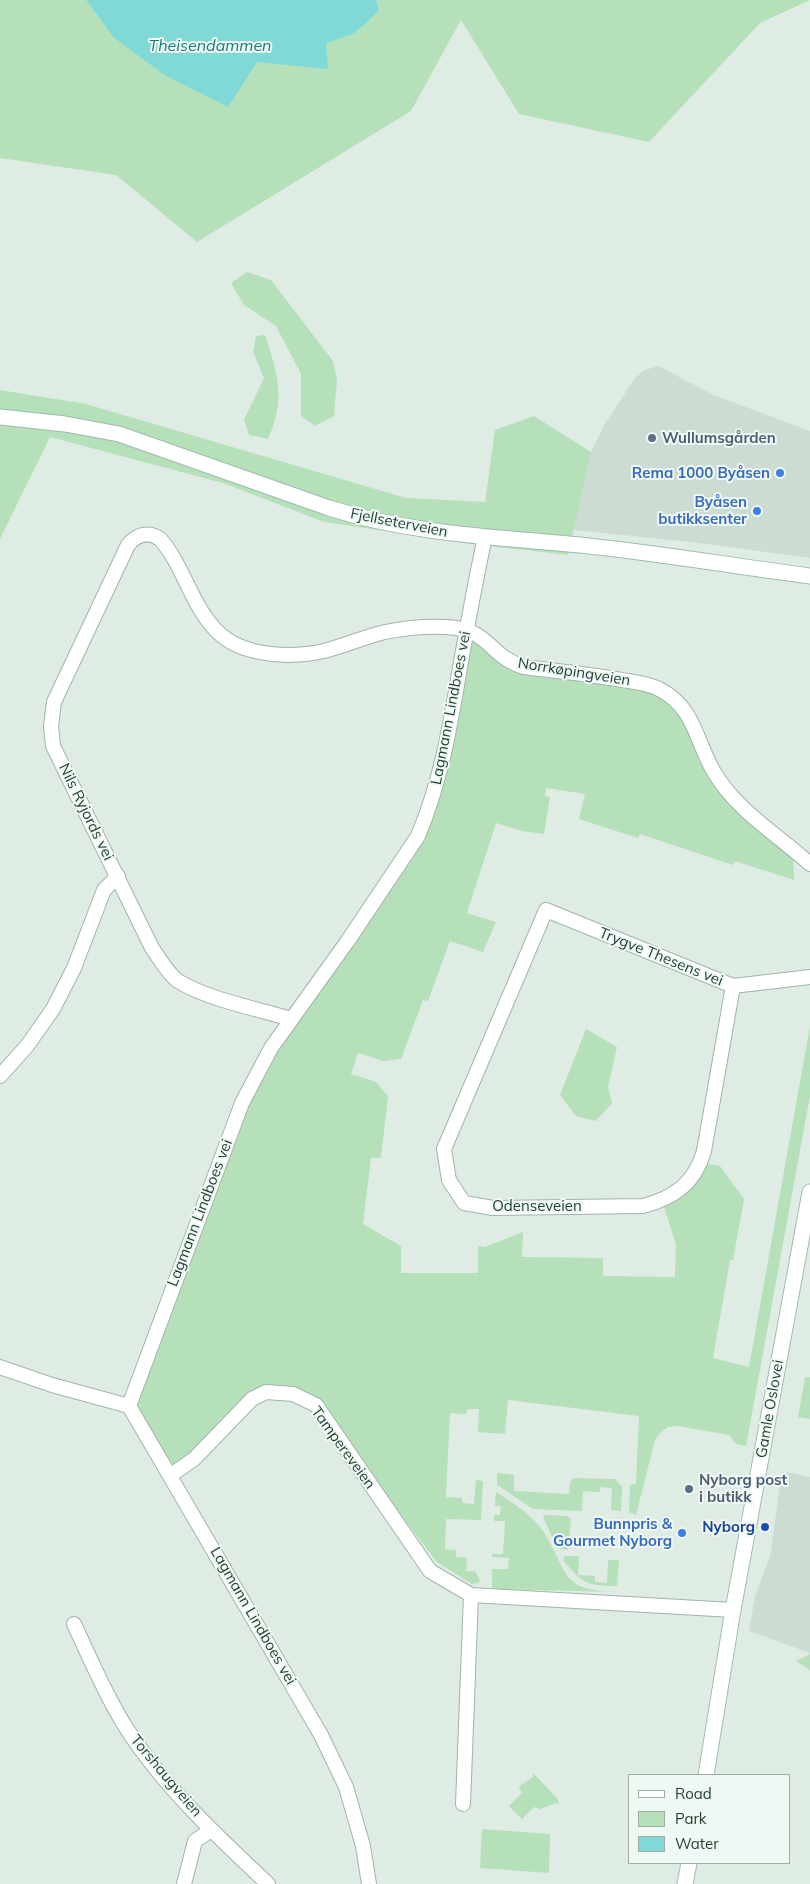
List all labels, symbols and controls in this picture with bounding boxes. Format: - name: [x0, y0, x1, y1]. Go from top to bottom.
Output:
- water label: Theisendammen: [149, 36, 271, 56]
- place label: Wullumsgården: [662, 429, 776, 447]
- marker: Wullumsgården: [646, 432, 658, 444]
- place label: Rema 1000 Byåsen: [632, 464, 770, 482]
- marker: Rema 1000 Byåsen: [774, 467, 786, 479]
- place label: Byåsen butikksenter: [658, 493, 747, 528]
- street label: Fjellseterveien: [349, 505, 449, 541]
- marker: Byåsen butikksenter: [751, 505, 763, 517]
- street label: Lagmann Lindboes vei: [427, 630, 475, 786]
- street label: Norrkøpingveien: [516, 654, 632, 690]
- street label: Nils Ryjords vei: [55, 761, 117, 863]
- street label: Trygve Thesens vei: [596, 924, 726, 990]
- street label: Lagmann Lindboes vei: [164, 1137, 236, 1289]
- street label: Odenseveien: [492, 1197, 582, 1215]
- street label: Gamle Oslovei: [753, 1358, 787, 1460]
- street label: Tampereveien: [307, 1403, 379, 1493]
- place label: Nyborg post i butikk: [699, 1471, 787, 1506]
- marker: Nyborg post i butikk: [683, 1483, 695, 1495]
- place label: Bunnpris & Gourmet Nyborg: [553, 1515, 672, 1550]
- place label: Nyborg: [702, 1518, 755, 1536]
- marker: Nyborg: [759, 1521, 771, 1533]
- marker: Bunnpris & Gourmet Nyborg: [676, 1527, 688, 1539]
- street label: Lagmann Lindboes vei: [206, 1544, 300, 1688]
- street label: Torshaugveien: [127, 1731, 205, 1821]
- legend: [628, 1774, 790, 1864]
- text: Road: [675, 1784, 712, 1803]
- text: Park: [675, 1809, 707, 1828]
- text: Water: [675, 1834, 719, 1853]

